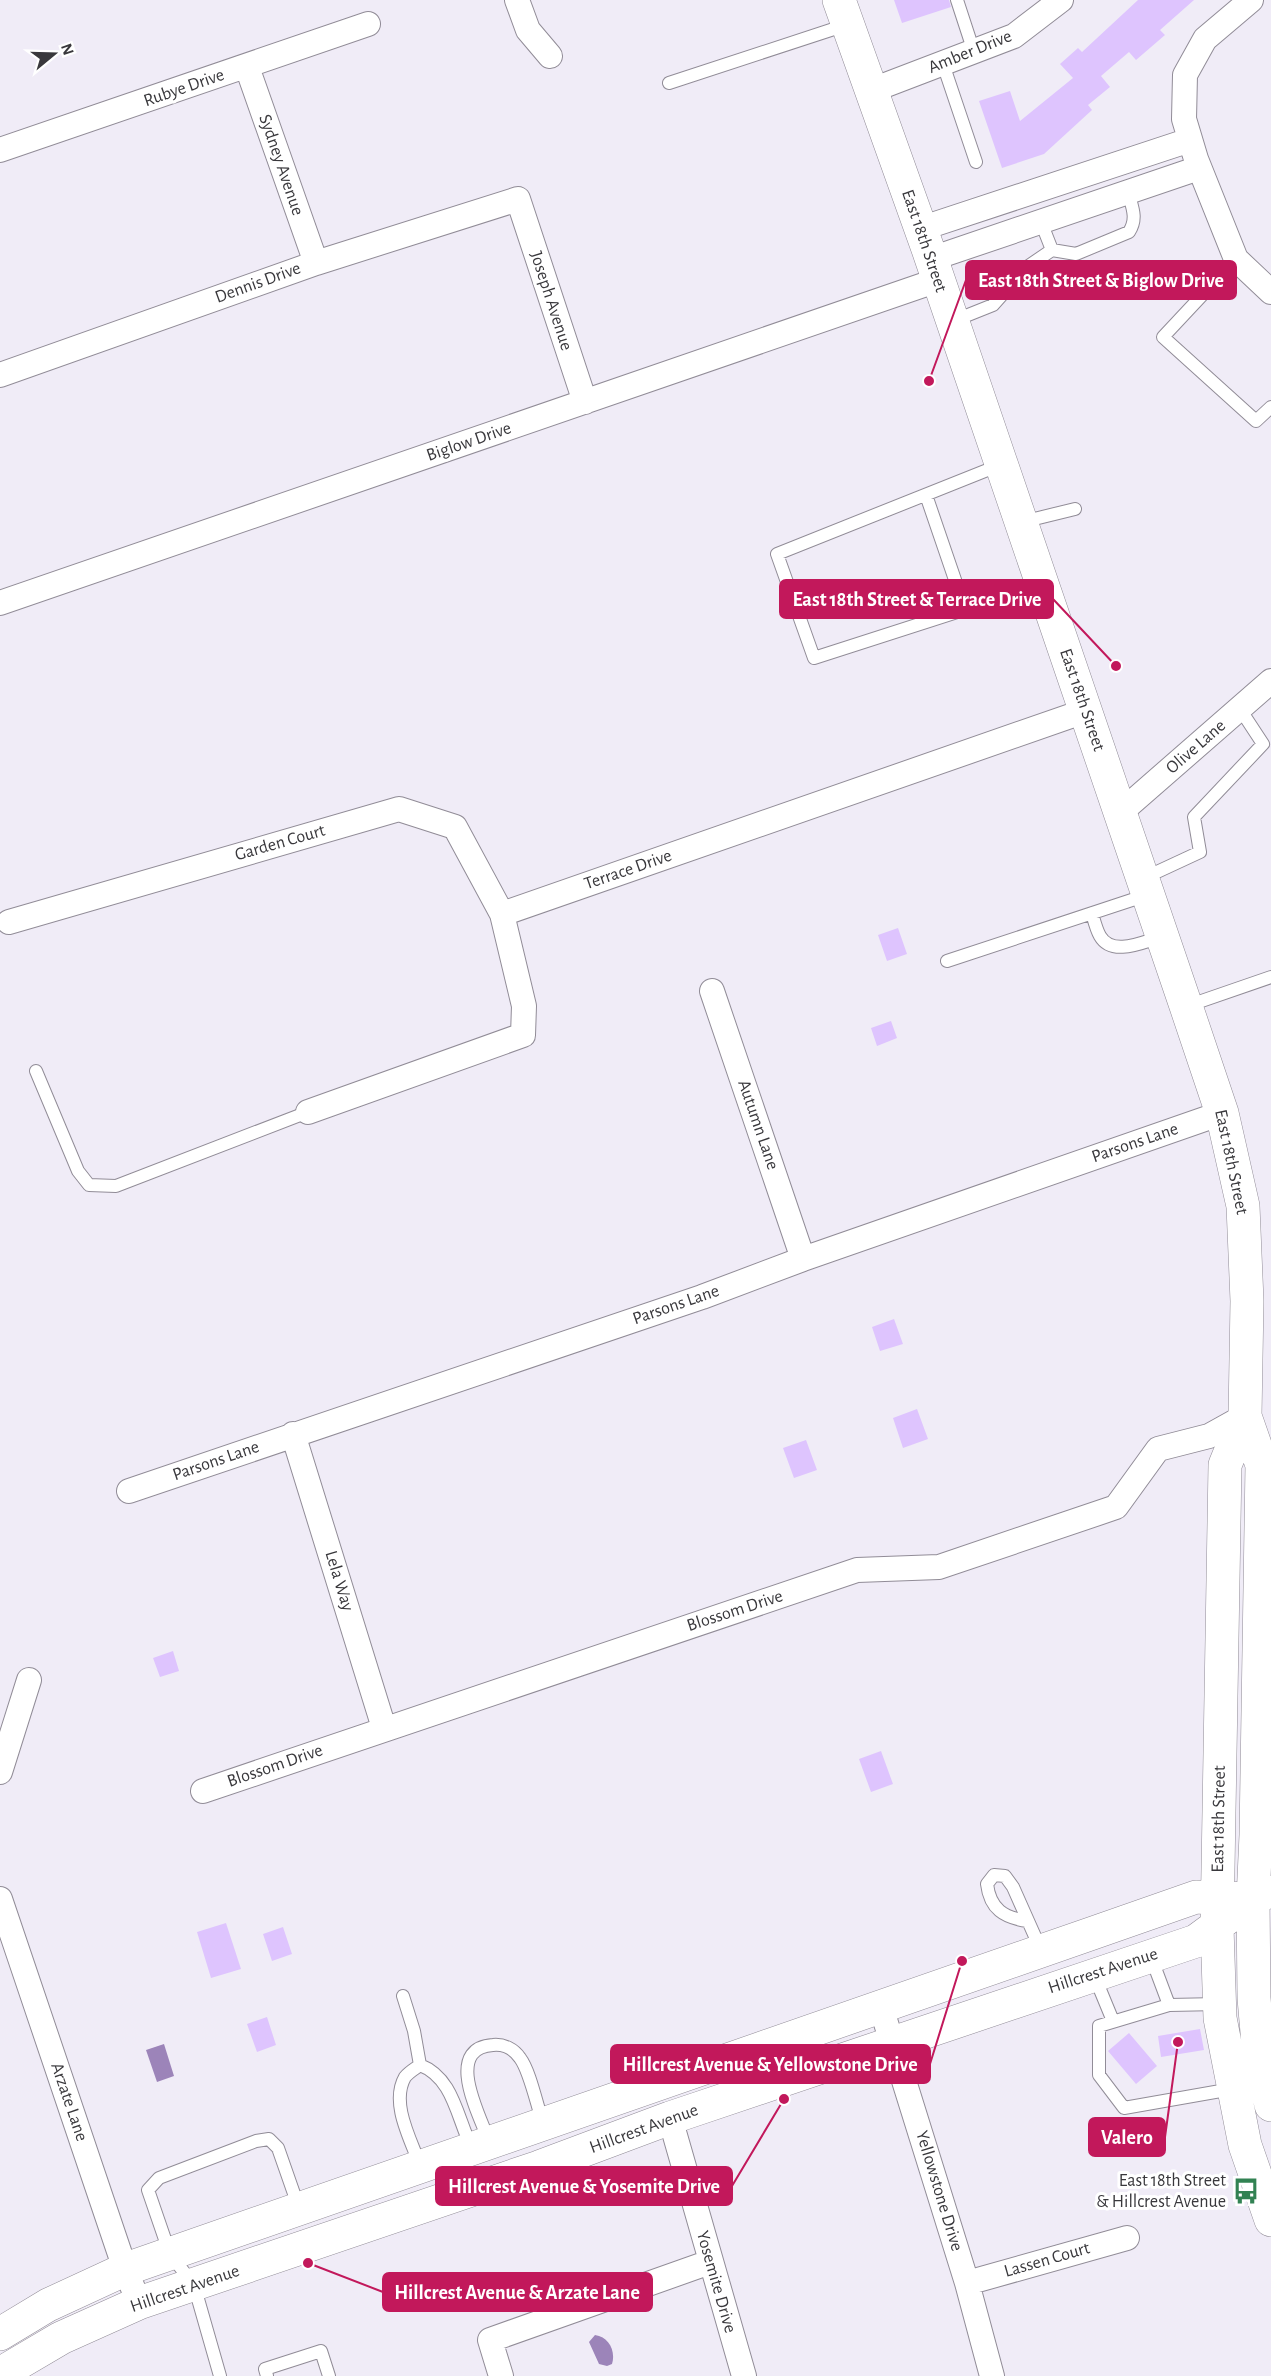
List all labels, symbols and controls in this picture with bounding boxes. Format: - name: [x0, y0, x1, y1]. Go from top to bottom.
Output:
- north arrow: [24, 24, 84, 84]
- street label: Amber Drive: [926, 27, 1014, 77]
- text: N: [58, 42, 77, 57]
- street label: Rubye Drive: [141, 66, 227, 110]
- street label: Sydney Avenue: [255, 112, 307, 218]
- street label: East 18th Street: [898, 187, 950, 295]
- street label: Joseph Avenue: [527, 249, 575, 353]
- street label: Dennis Drive: [213, 259, 303, 307]
- callout: East 18th Street & Biglow Drive: [966, 261, 1236, 299]
- text: East 18th Street & Biglow Drive: [978, 271, 1224, 291]
- street label: Biglow Drive: [424, 419, 514, 465]
- callout: East 18th Street & Terrace Drive: [780, 580, 1053, 618]
- text: East 18th Street & Terrace Drive: [792, 590, 1042, 610]
- street label: East 18th Street: [1056, 646, 1108, 754]
- street label: Olive Lane: [1163, 717, 1229, 777]
- street label: Garden Court: [233, 821, 327, 864]
- street label: Terrace Drive: [582, 847, 674, 893]
- street label: Autumn Lane: [734, 1078, 782, 1172]
- street label: East 18th Street: [1211, 1108, 1251, 1217]
- street label: Parsons Lane: [1089, 1120, 1181, 1166]
- street label: Parsons Lane: [630, 1282, 722, 1328]
- street label: Parsons Lane: [170, 1438, 262, 1484]
- street label: Lela Way: [321, 1549, 357, 1614]
- street label: Blossom Drive: [685, 1587, 785, 1635]
- street label: Blossom Drive: [225, 1741, 325, 1791]
- street label: East 18th Street: [1209, 1765, 1229, 1873]
- street label: Hillcrest Avenue: [1046, 1945, 1160, 1997]
- callout: Hillcrest Avenue & Yellowstone Drive: [611, 2045, 930, 2083]
- text: Hillcrest Avenue & Yellowstone Drive: [622, 2055, 918, 2075]
- street label: Arzate Lane: [47, 2060, 91, 2144]
- street label: Hillcrest Avenue: [587, 2101, 701, 2157]
- callout: Valero: [1089, 2118, 1165, 2156]
- text: Valero: [1101, 2128, 1153, 2148]
- street label: Yellowstone Drive: [912, 2129, 966, 2253]
- callout: Hillcrest Avenue & Yosemite Drive: [436, 2167, 732, 2205]
- place label: East 18th Street & Hillcrest Avenue: [1096, 2172, 1226, 2211]
- bus stop icon: East 18th Street & Hillcrest Avenue: [1231, 2176, 1261, 2206]
- text: Hillcrest Avenue & Yosemite Drive: [448, 2177, 720, 2197]
- street label: Yosemite Drive: [693, 2229, 739, 2335]
- street label: Lassen Court: [1002, 2239, 1092, 2281]
- street label: Hillcrest Avenue: [128, 2262, 242, 2316]
- callout: Hillcrest Avenue & Arzate Lane: [383, 2273, 652, 2311]
- text: Hillcrest Avenue & Arzate Lane: [394, 2283, 640, 2303]

